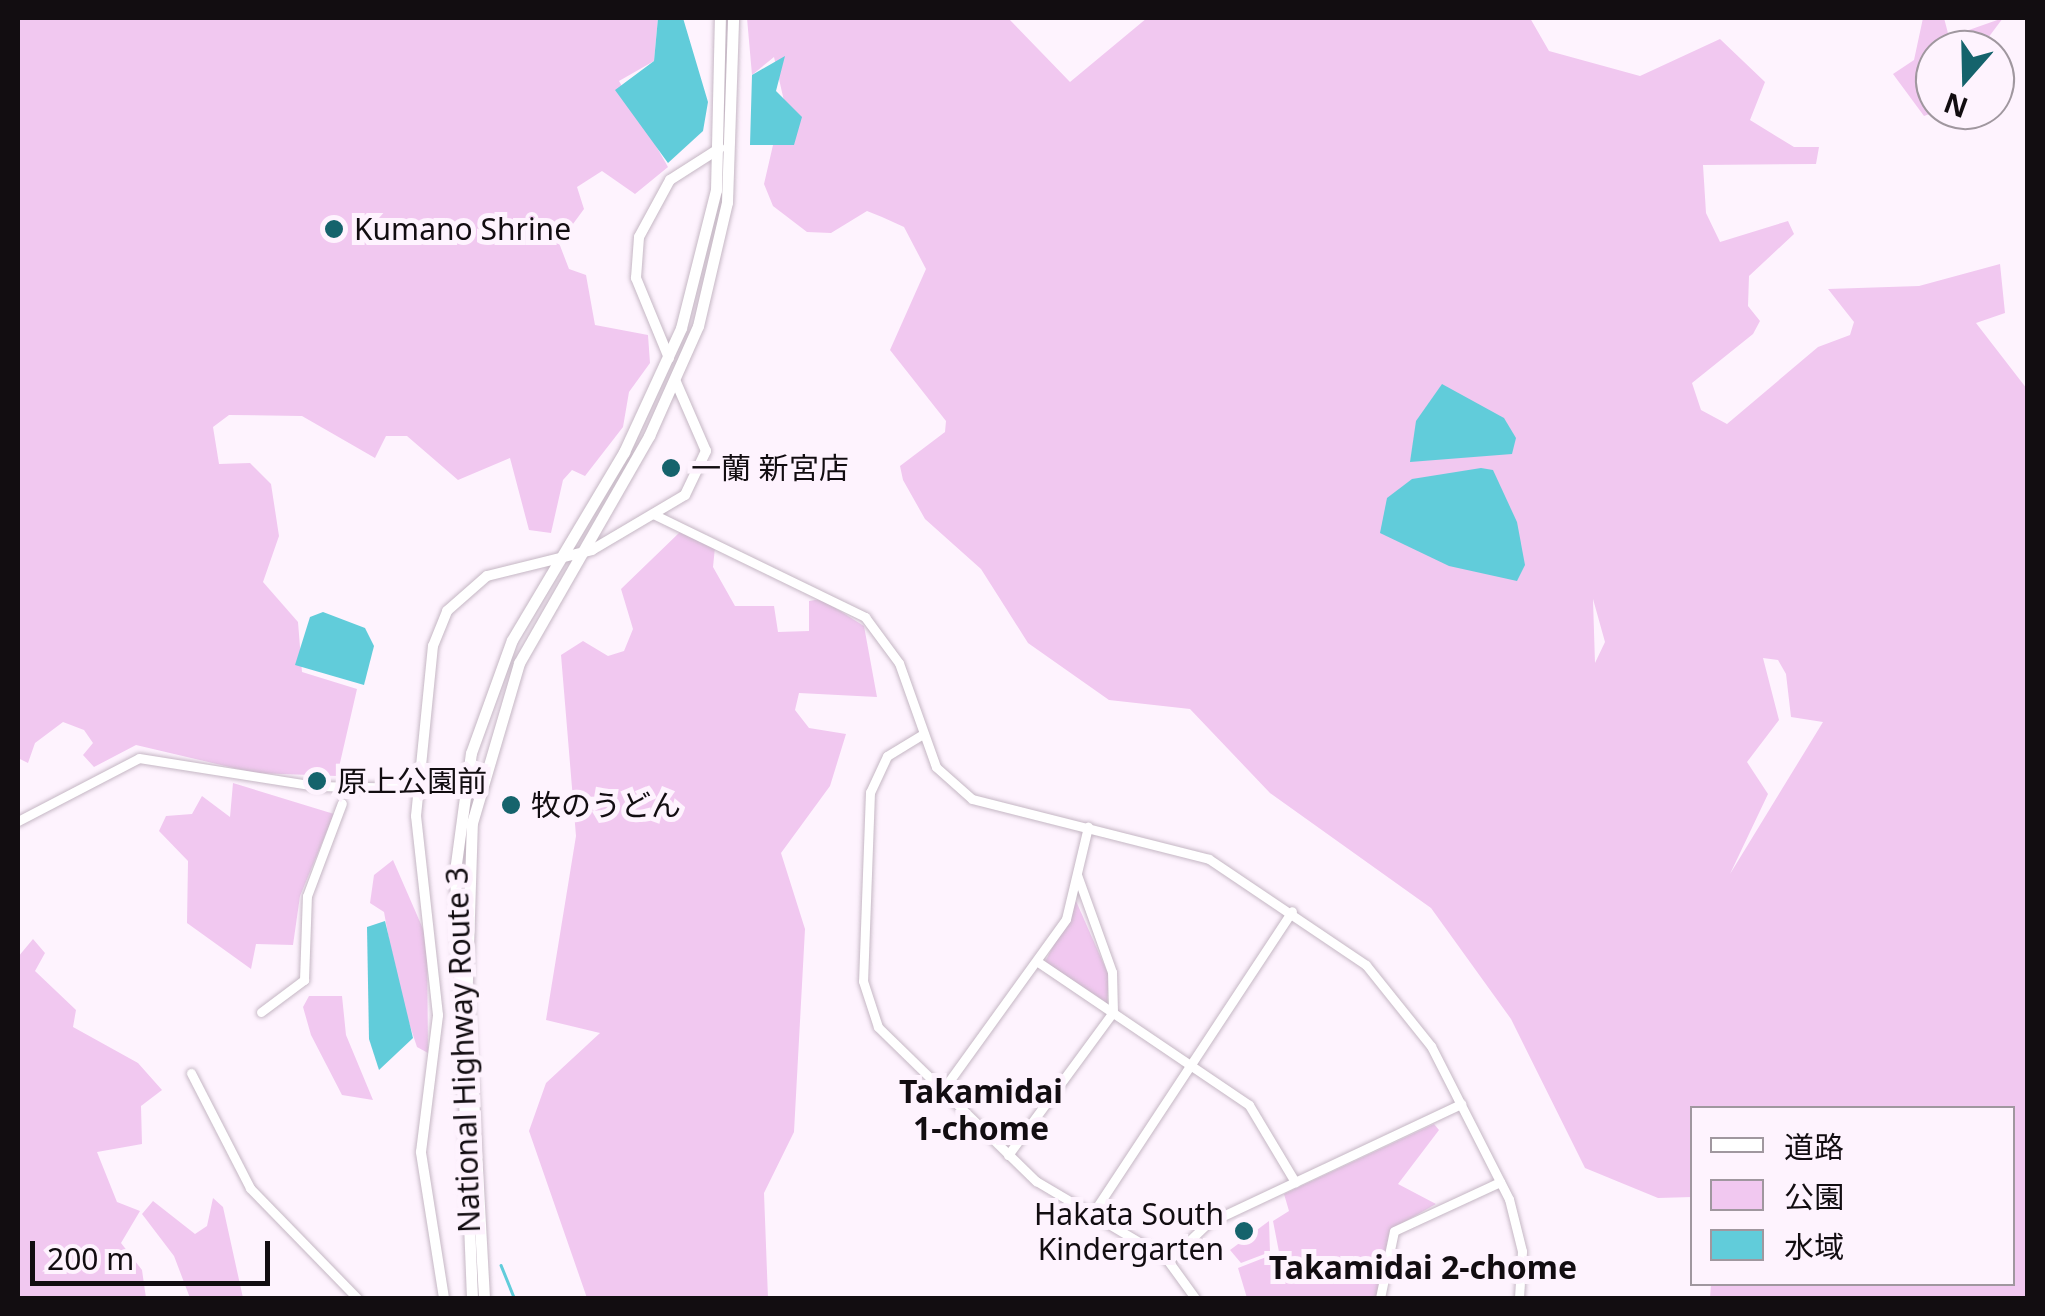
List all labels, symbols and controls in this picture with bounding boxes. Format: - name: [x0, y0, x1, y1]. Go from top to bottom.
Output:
- north arrow: [1915, 30, 2015, 130]
- text: N: [1938, 85, 1973, 128]
- place label: Kumano Shrine: [354, 211, 571, 247]
- marker: Kumano Shrine: [323, 218, 345, 240]
- place label: 一蘭 新宮店: [691, 450, 849, 486]
- marker: 一蘭 新宮店: [660, 457, 682, 479]
- place label: 原上公園前: [337, 763, 487, 799]
- marker: 原上公園前: [306, 770, 328, 792]
- place label: 牧のうどん: [531, 787, 681, 823]
- marker: 牧のうどん: [500, 794, 522, 816]
- street label: National Highway Route 3: [439, 867, 487, 1233]
- district label: Takamidai 1-chome: [899, 1073, 1063, 1148]
- legend: [1690, 1106, 2015, 1286]
- text: 道路: [1784, 1126, 1844, 1167]
- text: 公園: [1784, 1176, 1844, 1217]
- place label: Hakata South Kindergarten: [1034, 1196, 1224, 1266]
- marker: Hakata South Kindergarten: [1233, 1220, 1255, 1242]
- scale bar: [35, 1221, 275, 1283]
- text: 水域: [1784, 1226, 1844, 1267]
- text: 200 m: [47, 1238, 134, 1279]
- district label: Takamidai 2-chome: [1269, 1248, 1577, 1286]

